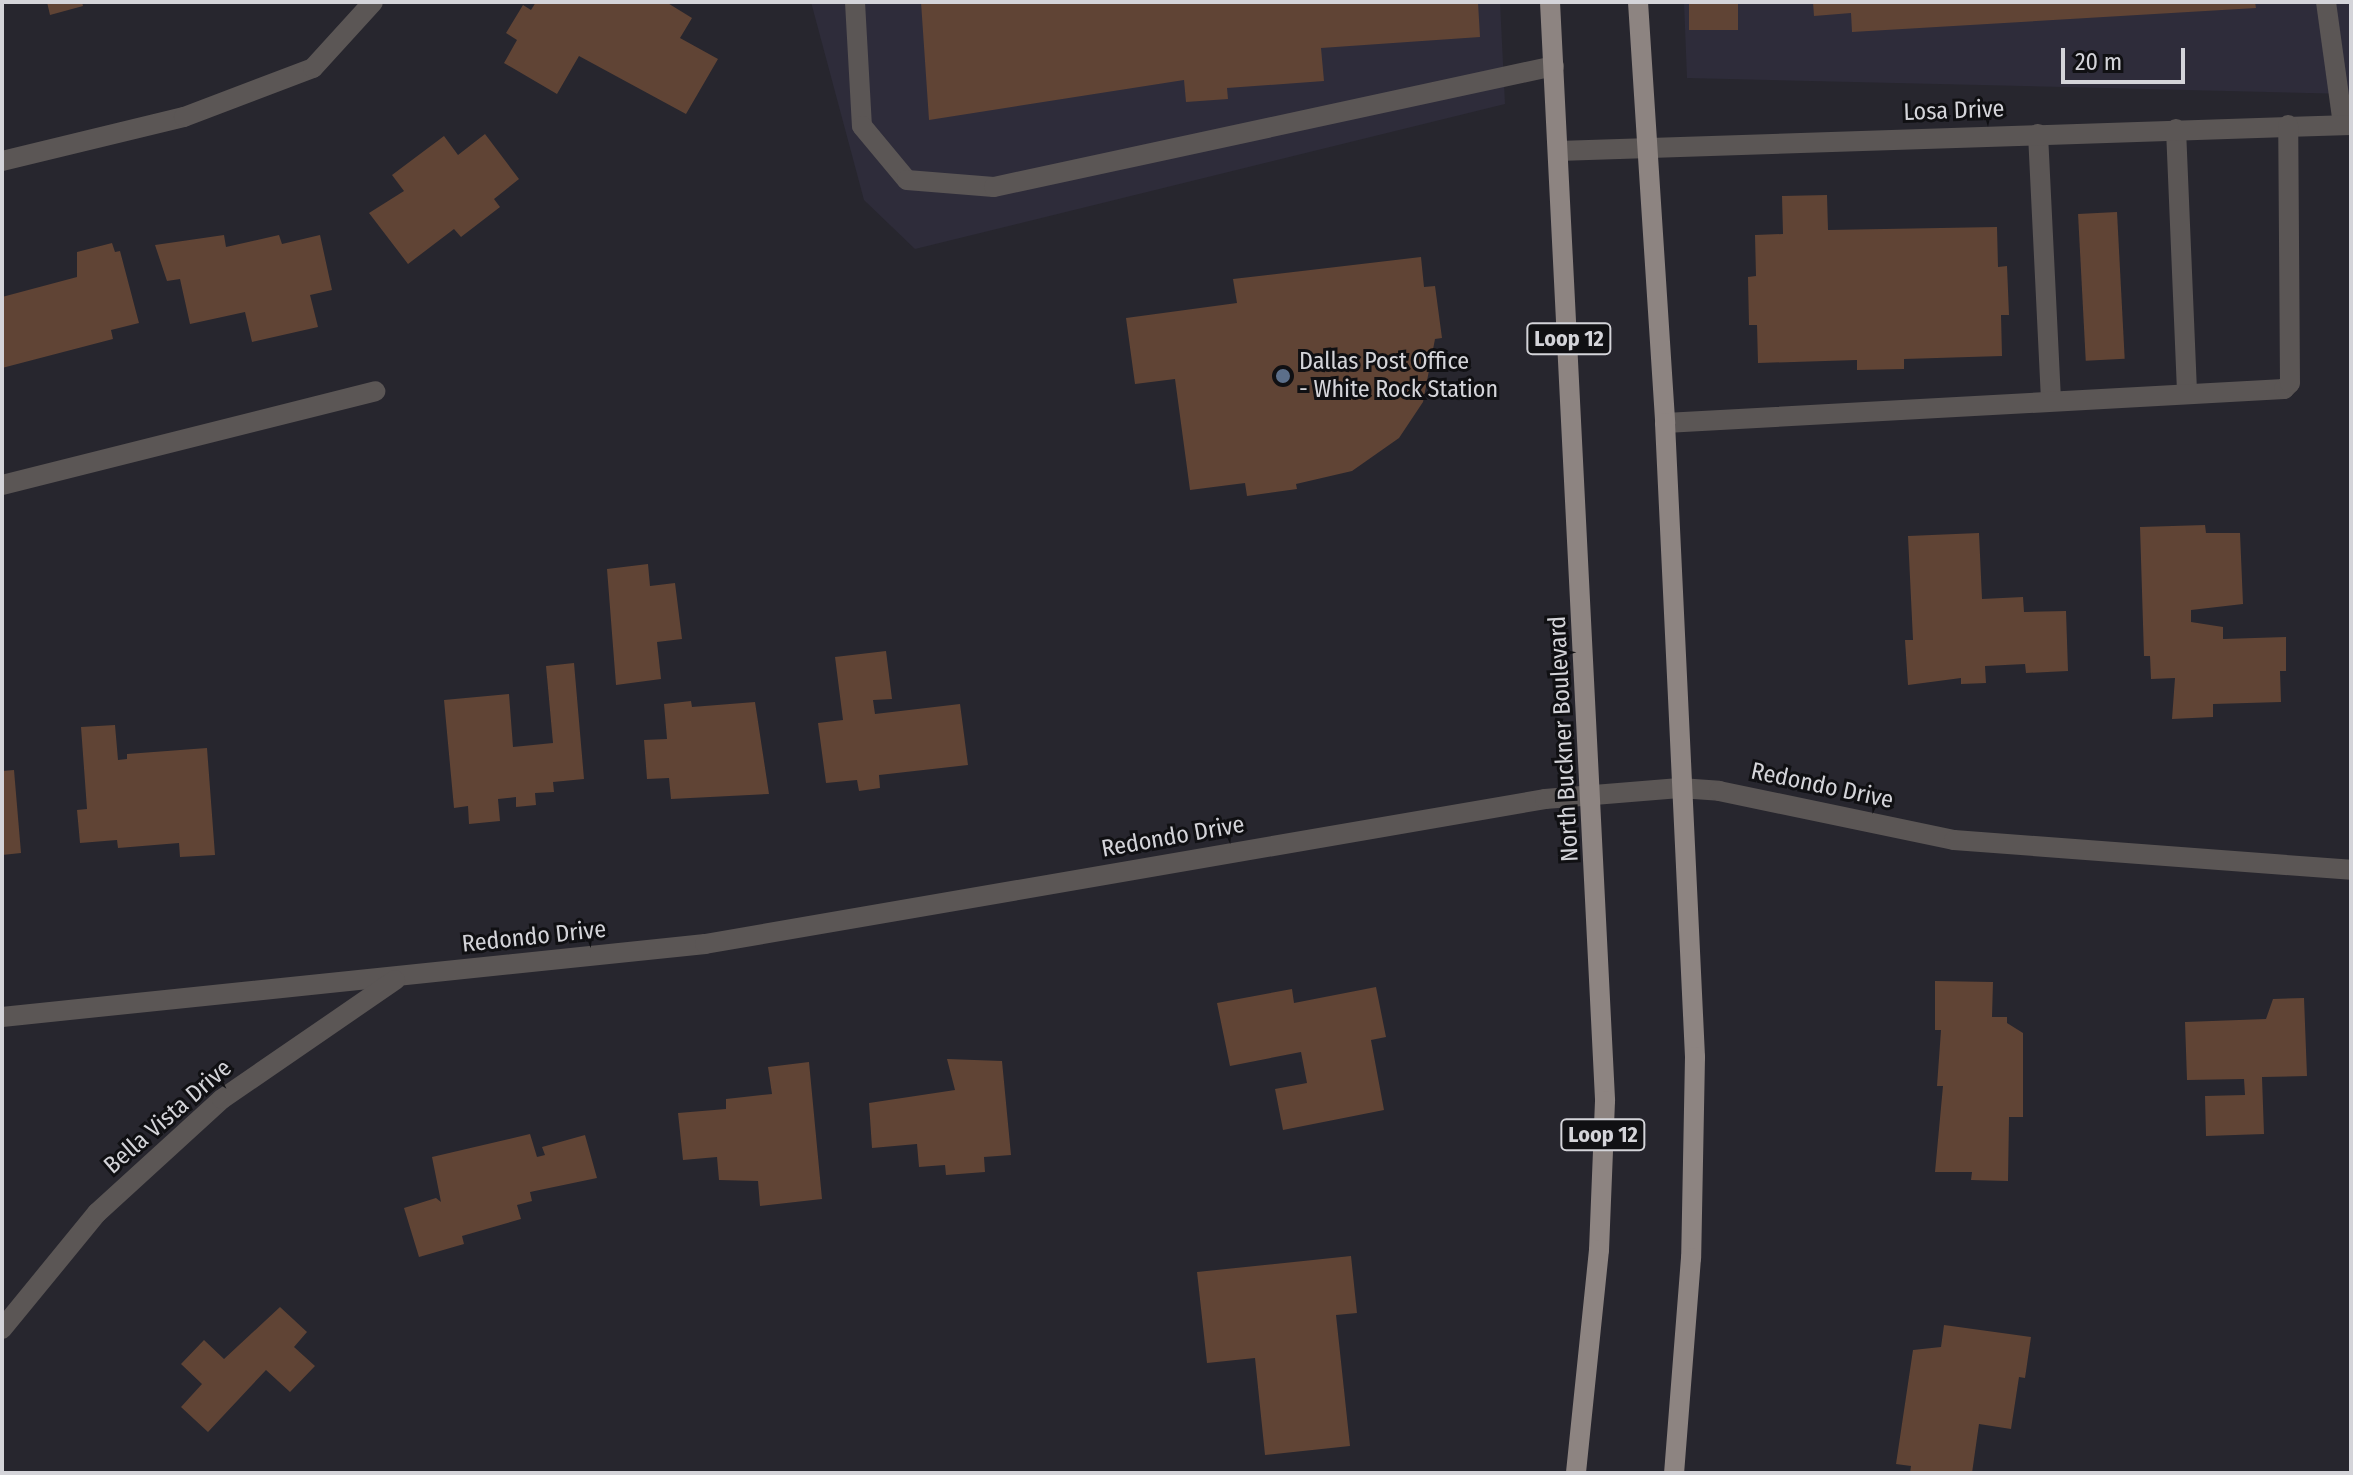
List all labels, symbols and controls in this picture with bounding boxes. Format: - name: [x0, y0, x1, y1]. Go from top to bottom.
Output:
- scale bar: [2065, 32, 2189, 82]
- text: 20 m: [2075, 48, 2122, 76]
- street label: Losa Drive: [1903, 95, 2005, 127]
- road number: Loop 12: [1525, 321, 1613, 357]
- place label: Dallas Post Office - White Rock Station: [1299, 348, 1498, 404]
- marker: Dallas Post Office - White Rock Station: [1274, 367, 1292, 385]
- street label: North Buckner Boulevard: [1543, 615, 1585, 863]
- street label: Redondo Drive: [1748, 757, 1896, 815]
- street label: Redondo Drive: [1099, 810, 1247, 864]
- street label: Redondo Drive: [461, 915, 607, 959]
- street label: Bella Vista Drive: [98, 1054, 238, 1180]
- road number: Loop 12: [1559, 1117, 1647, 1153]

